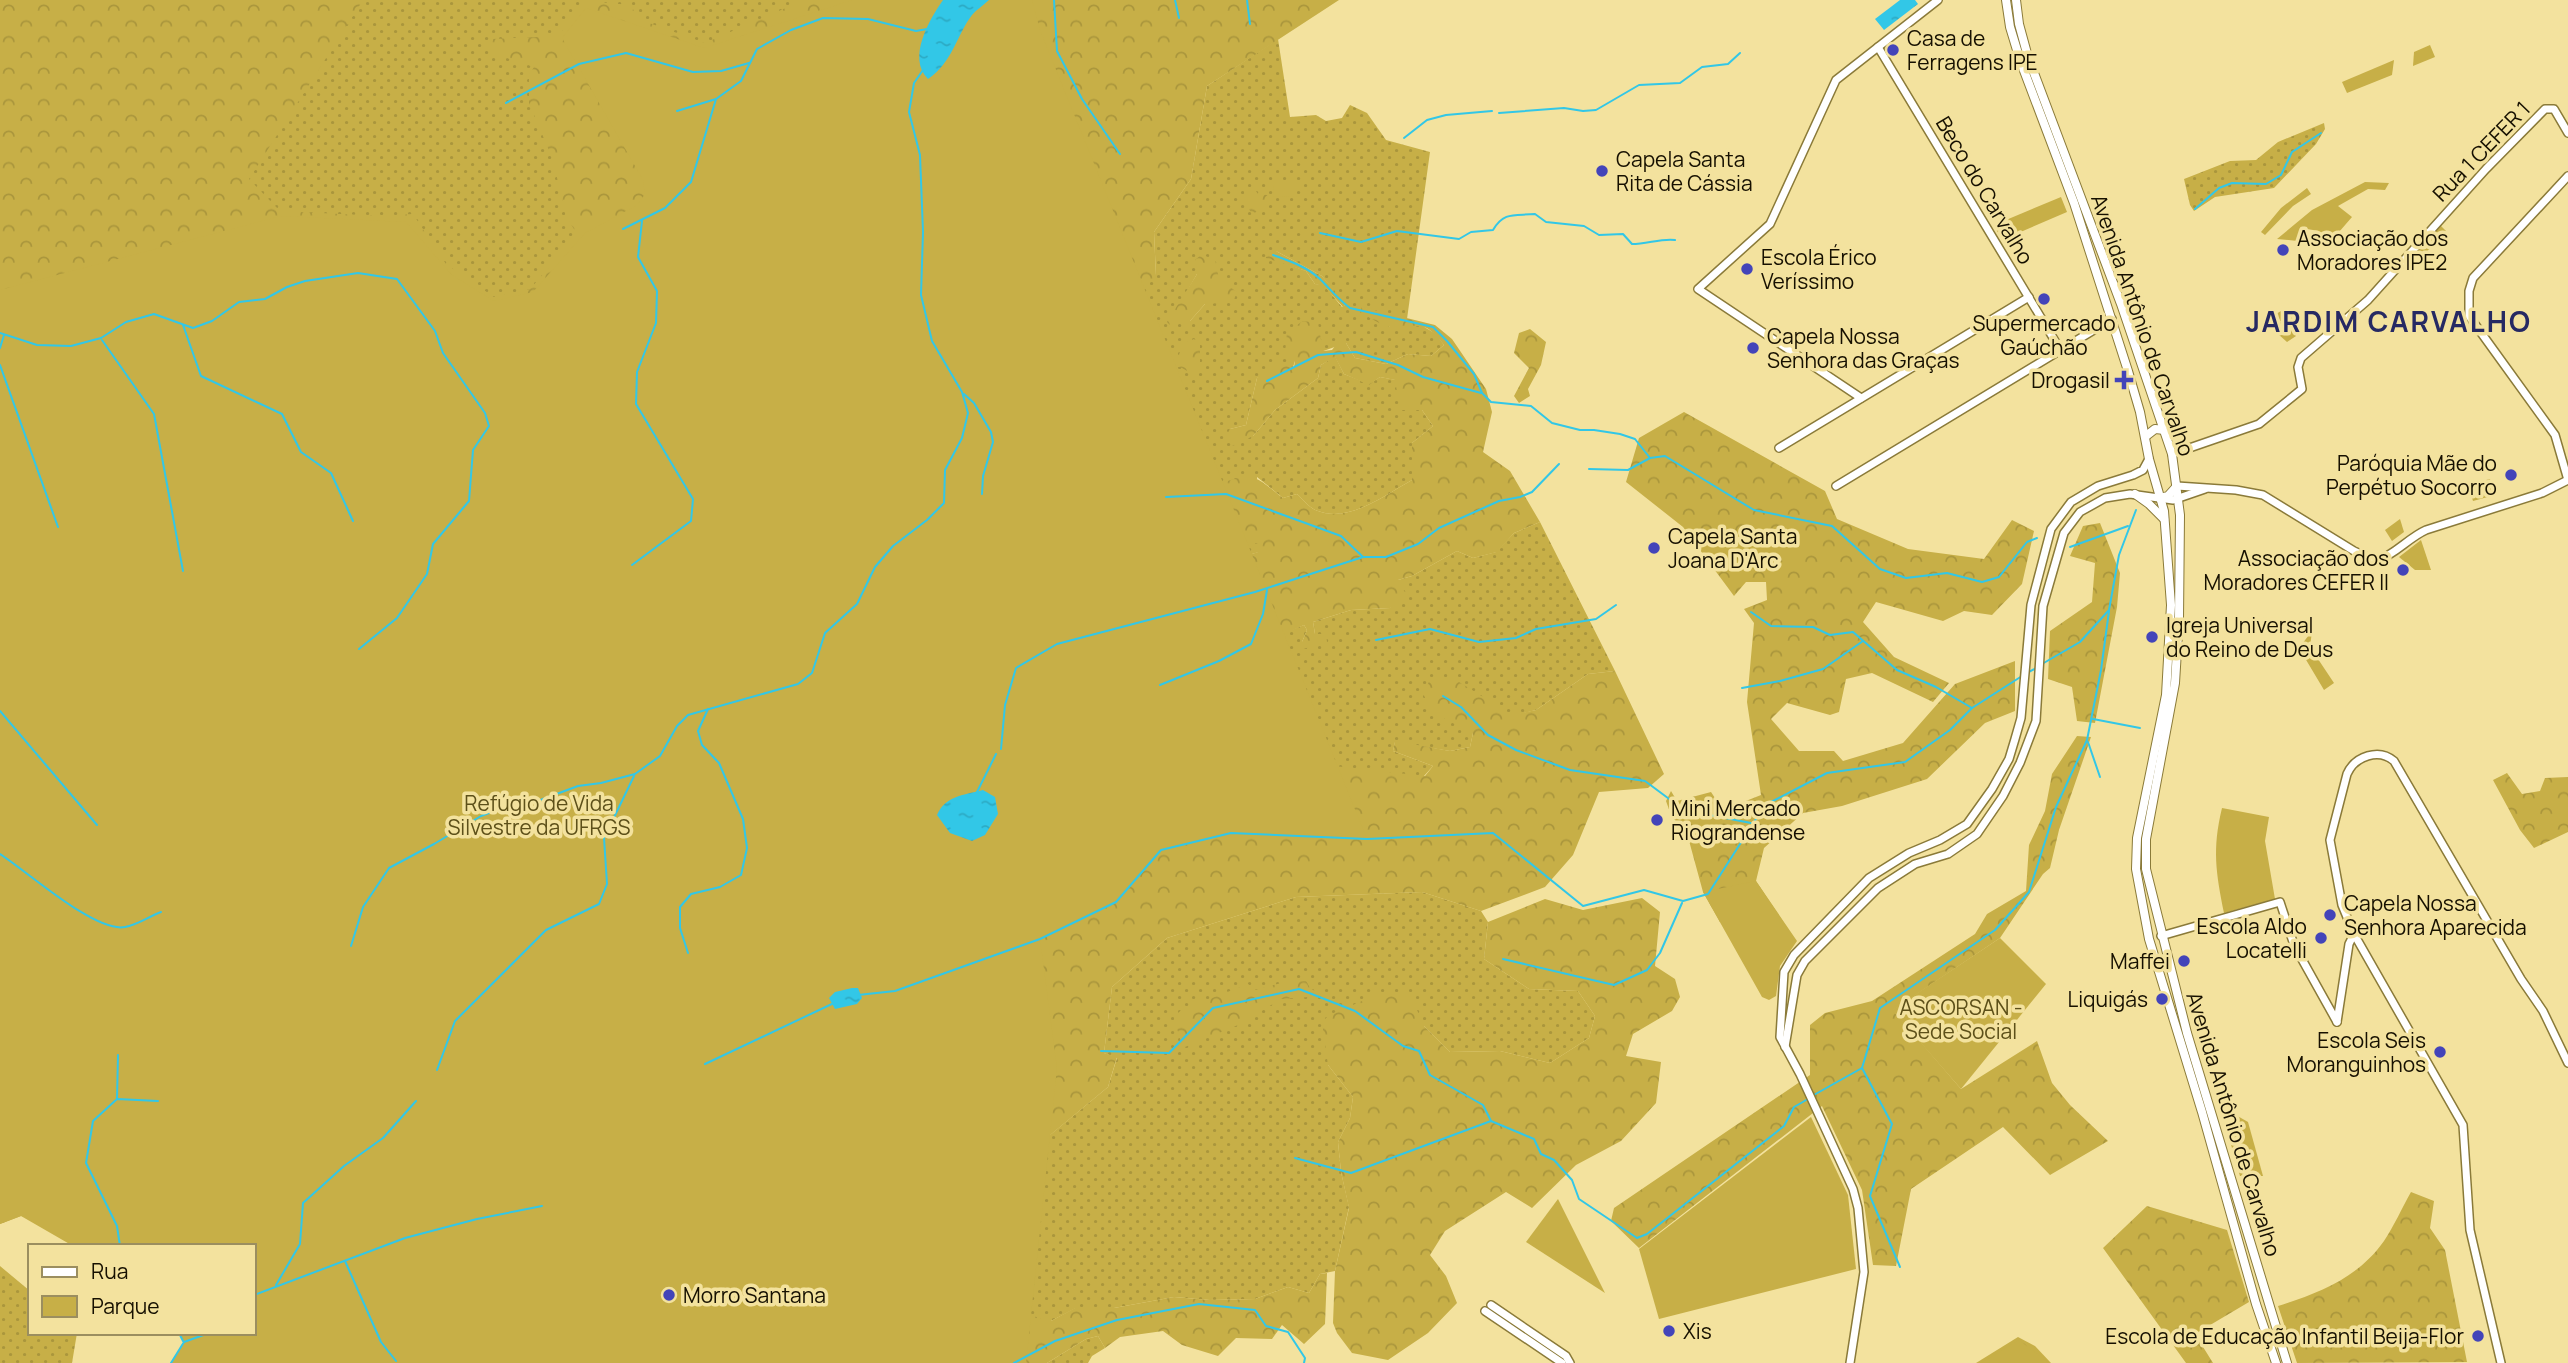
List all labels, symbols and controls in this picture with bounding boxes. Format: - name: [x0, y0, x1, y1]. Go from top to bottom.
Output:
- place label: Casa de Ferragens IPE: [1907, 24, 2038, 76]
- marker: Casa de Ferragens IPE: [1885, 42, 1901, 58]
- street label: Rua 1 CEFER 1: [2426, 95, 2536, 207]
- street label: Beco do Carvalho: [1930, 111, 2040, 269]
- place label: Capela Santa Rita de Cássia: [1616, 145, 1753, 197]
- marker: Capela Santa Rita de Cássia: [1594, 163, 1610, 179]
- street label: Avenida Antônio de Carvalho: [2085, 190, 2201, 460]
- place label: Associação dos Moradores IPE2: [2297, 224, 2448, 276]
- marker: Associação dos Moradores IPE2: [2275, 242, 2291, 258]
- place label: Escola Érico Veríssimo: [1761, 243, 1877, 295]
- marker: Escola Érico Veríssimo: [1739, 261, 1755, 277]
- marker: Supermercado Gaúchão: [2036, 291, 2052, 307]
- district label: JARDIM CARVALHO: [2246, 302, 2532, 340]
- place label: Supermercado Gaúchão: [1972, 309, 2116, 361]
- place label: Capela Nossa Senhora das Graças: [1767, 322, 1960, 374]
- marker: Capela Nossa Senhora das Graças: [1745, 340, 1761, 356]
- place label: Drogasil: [2031, 366, 2110, 394]
- marker: Drogasil: [2116, 372, 2132, 388]
- place label: Paróquia Mãe do Perpétuo Socorro: [2326, 449, 2497, 501]
- marker: Paróquia Mãe do Perpétuo Socorro: [2503, 467, 2519, 483]
- place label: Capela Santa Joana D'Arc: [1668, 522, 1797, 574]
- marker: Capela Santa Joana D'Arc: [1646, 540, 1662, 556]
- place label: Associação dos Moradores CEFER II: [2204, 544, 2389, 596]
- marker: Associação dos Moradores CEFER II: [2395, 562, 2411, 578]
- place label: Igreja Universal do Reino de Deus: [2166, 611, 2333, 663]
- marker: Igreja Universal do Reino de Deus: [2144, 629, 2160, 645]
- park label: Refúgio de Vida Silvestre da UFRGS: [447, 789, 631, 841]
- place label: Mini Mercado Riograndense: [1671, 794, 1805, 846]
- marker: Mini Mercado Riograndense: [1649, 812, 1665, 828]
- place label: Capela Nossa Senhora Aparecida: [2344, 889, 2527, 941]
- marker: Capela Nossa Senhora Aparecida: [2322, 907, 2338, 923]
- place label: Escola Aldo Locatelli: [2196, 912, 2307, 964]
- marker: Escola Aldo Locatelli: [2313, 930, 2329, 946]
- place label: Maffei: [2110, 947, 2170, 975]
- marker: Maffei: [2176, 953, 2192, 969]
- place label: Liquigás: [2067, 985, 2148, 1013]
- street label: Avenida Antônio de Carvalho: [2180, 988, 2288, 1260]
- marker: Liquigás: [2154, 991, 2170, 1007]
- park label: ASCORSAN - Sede Social: [1900, 993, 2022, 1045]
- place label: Escola Seis Moranguinhos: [2287, 1026, 2426, 1078]
- marker: Escola Seis Moranguinhos: [2432, 1044, 2448, 1060]
- legend: [28, 1244, 256, 1335]
- text: Rua: [91, 1257, 128, 1285]
- place label: Morro Santana: [683, 1281, 826, 1309]
- marker: Morro Santana: [661, 1287, 677, 1303]
- text: Parque: [91, 1292, 160, 1320]
- place label: Xis: [1683, 1317, 1712, 1345]
- place label: Escola de Educação Infantil Beija-Flor: [2105, 1322, 2464, 1350]
- marker: Xis: [1661, 1323, 1677, 1339]
- marker: Escola de Educação Infantil Beija-Flor: [2470, 1328, 2486, 1344]

